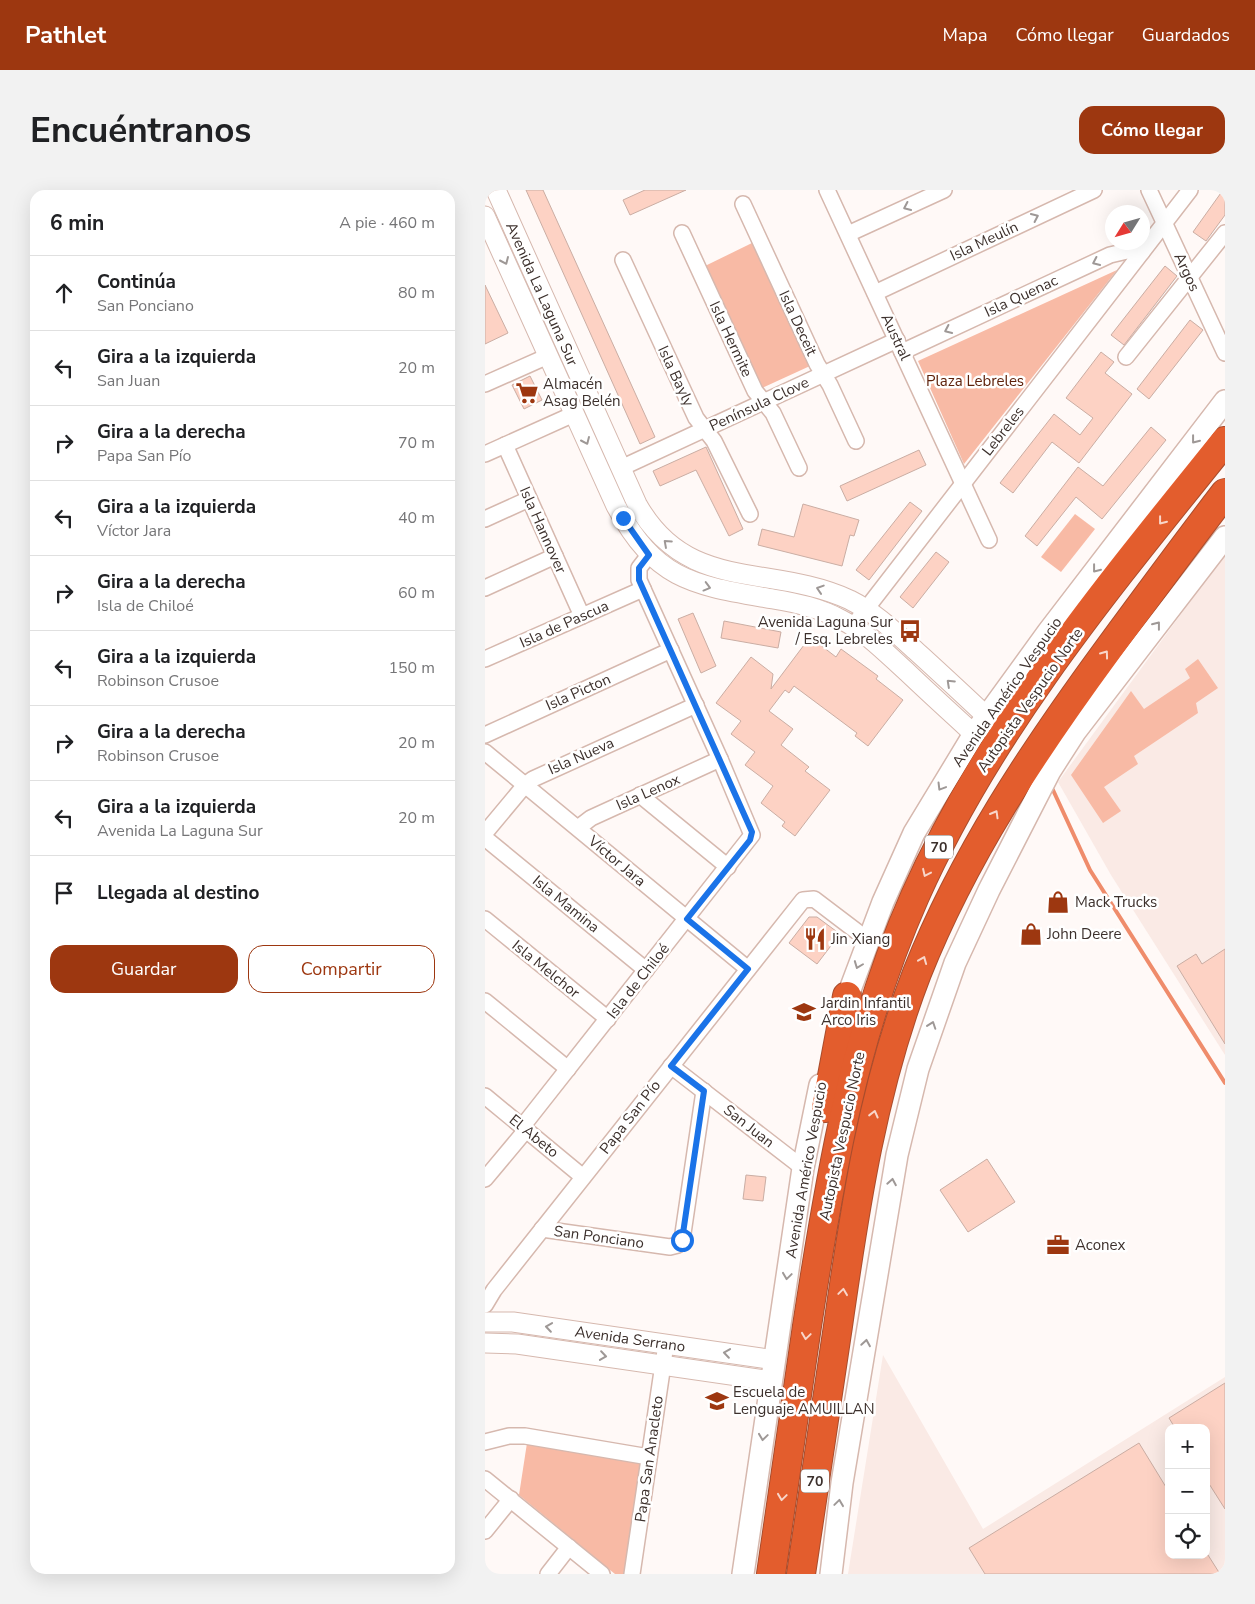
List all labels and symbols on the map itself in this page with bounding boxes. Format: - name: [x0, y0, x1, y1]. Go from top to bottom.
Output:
- one-way arrow: [903, 201, 912, 211]
- north arrow: [1105, 205, 1150, 250]
- one-way arrow: [1030, 213, 1039, 224]
- street label: Isla Meulín: [947, 217, 1021, 265]
- street label: Avenida La Laguna Sur: [501, 219, 583, 370]
- street label: Argos: [1169, 249, 1205, 295]
- one-way arrow: [1092, 255, 1101, 266]
- one-way arrow: [499, 256, 509, 265]
- street label: Isla Quenac: [981, 270, 1061, 322]
- street label: Isla Deceit: [774, 287, 822, 360]
- street label: Isla Hermite: [705, 298, 757, 380]
- street label: Austral: [876, 310, 916, 364]
- one-way arrow: [944, 324, 953, 334]
- street label: Isla Bayly: [653, 342, 699, 410]
- park label: Plaza Lebreles: [926, 371, 1024, 391]
- street label: Península Clove: [706, 372, 812, 436]
- place label: Almacén Asag Belén: [543, 374, 621, 411]
- supermarket icon: Almacén Asag Belén: [514, 380, 540, 406]
- street label: Lebreles: [977, 402, 1029, 460]
- one-way arrow: [1193, 434, 1201, 443]
- one-way arrow: [580, 436, 590, 445]
- street label: Isla Hannover: [515, 483, 571, 577]
- route end: [612, 507, 635, 530]
- one-way arrow: [1159, 515, 1168, 525]
- one-way arrow: [663, 539, 672, 548]
- one-way arrow: [1093, 563, 1102, 572]
- one-way arrow: [702, 581, 710, 591]
- one-way arrow: [816, 585, 825, 595]
- street label: Isla de Pascua: [516, 595, 612, 653]
- place label: Avenida Laguna Sur / Esq. Lebreles: [758, 612, 894, 649]
- street label: Avenida Américo Vespucio: [948, 613, 1066, 771]
- bus stop icon: Avenida Laguna Sur / Esq. Lebreles: [897, 618, 923, 644]
- one-way arrow: [1152, 622, 1160, 631]
- street label: Autopista Vespucio Norte: [972, 624, 1088, 776]
- one-way arrow: [1099, 650, 1108, 660]
- street label: Isla Picton: [542, 669, 614, 715]
- one-way arrow: [947, 680, 956, 689]
- street label: Isla Nueva: [545, 733, 617, 779]
- street label: Isla Lenox: [613, 769, 683, 815]
- one-way arrow: [938, 781, 948, 790]
- one-way arrow: [989, 811, 999, 820]
- street label: Víctor Jara: [583, 830, 650, 891]
- road number: 70: [925, 836, 953, 859]
- one-way arrow: [922, 868, 932, 877]
- street label: Isla Mamina: [528, 871, 604, 937]
- shop icon: Mack Trucks: [1045, 889, 1071, 915]
- place label: Mack Trucks: [1075, 892, 1157, 912]
- shop icon: John Deere: [1018, 921, 1044, 947]
- place label: John Deere: [1046, 924, 1121, 944]
- restaurant icon: Jin Xiang: [802, 926, 828, 952]
- place label: Jin Xiang: [830, 929, 890, 949]
- street label: Isla Melchor: [508, 936, 585, 1003]
- street label: Isla de Chiloé: [602, 939, 674, 1023]
- one-way arrow: [917, 956, 927, 964]
- one-way arrow: [854, 960, 864, 969]
- place label: Jardin Infantil Arco Iris: [820, 993, 911, 1030]
- school or university icon: Jardin Infantil Arco Iris: [791, 999, 817, 1025]
- one-way arrow: [926, 1021, 936, 1030]
- street label: Autopista Vespucio Norte: [814, 1050, 870, 1222]
- street label: Papa San Pío: [595, 1076, 665, 1158]
- street label: Avenida Américo Vespucio: [781, 1080, 831, 1260]
- street label: San Juan: [719, 1100, 779, 1152]
- street label: El Abeto: [505, 1110, 563, 1162]
- one-way arrow: [868, 1110, 879, 1119]
- one-way arrow: [886, 1178, 897, 1187]
- street label: San Ponciano: [553, 1221, 645, 1253]
- route start: [671, 1229, 694, 1252]
- office icon: Aconex: [1045, 1232, 1071, 1258]
- place label: Aconex: [1075, 1235, 1125, 1255]
- one-way arrow: [782, 1273, 793, 1281]
- one-way arrow: [837, 1287, 847, 1296]
- street label: Avenida Serrano: [573, 1321, 687, 1357]
- one-way arrow: [544, 1322, 552, 1333]
- one-way arrow: [801, 1333, 812, 1341]
- one-way arrow: [860, 1338, 870, 1347]
- one-way arrow: [722, 1348, 731, 1358]
- one-way arrow: [599, 1350, 607, 1361]
- place label: Escuela de Lenguaje AMUILLAN: [733, 1382, 875, 1419]
- school or university icon: Escuela de Lenguaje AMUILLAN: [704, 1388, 730, 1414]
- street label: Papa San Anacleto: [630, 1395, 668, 1523]
- one-way arrow: [759, 1433, 769, 1442]
- road number: 70: [801, 1470, 829, 1492]
- one-way arrow: [777, 1493, 788, 1501]
- one-way arrow: [833, 1498, 844, 1506]

